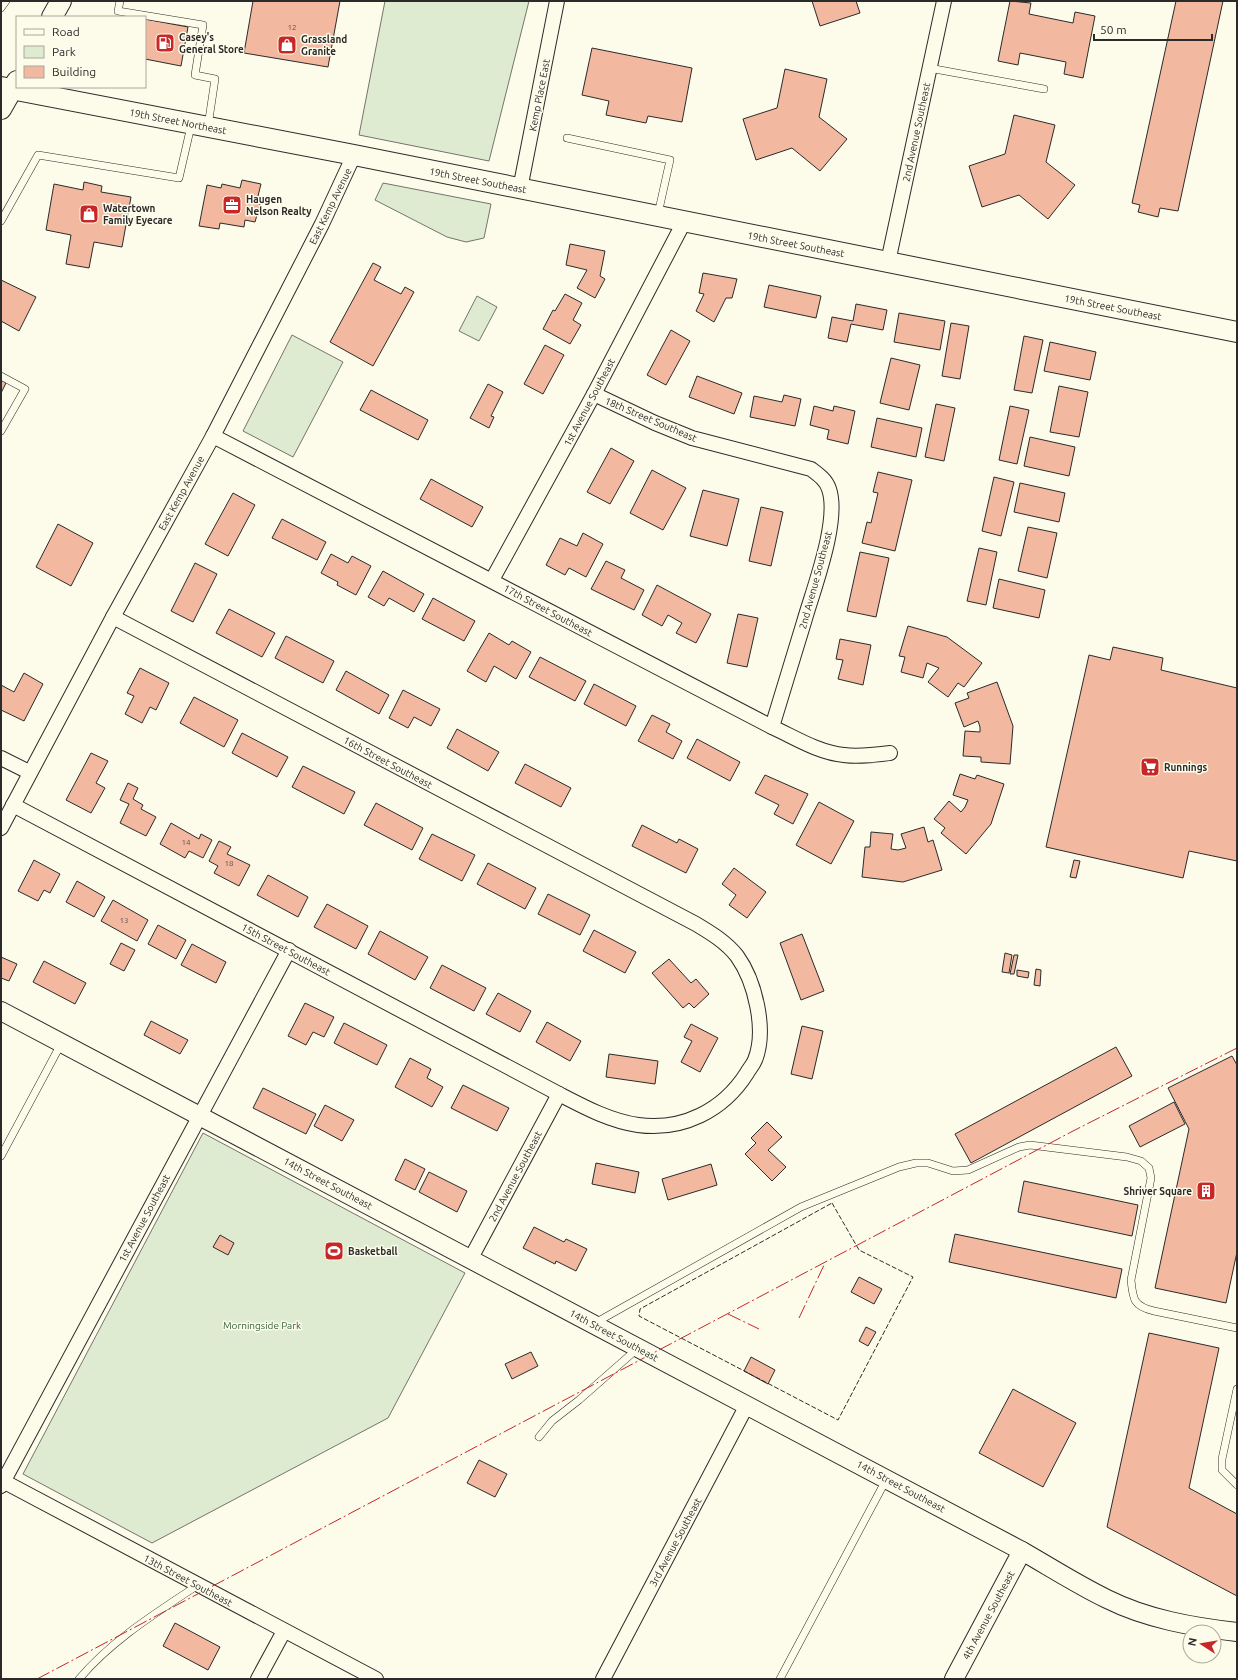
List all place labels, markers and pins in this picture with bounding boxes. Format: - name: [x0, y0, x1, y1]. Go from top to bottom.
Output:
- fuel station icon: Casey's General Store: [154, 32, 176, 54]
- place label: Casey's General Store: [179, 32, 244, 55]
- shop icon: Grassland Granite: [276, 34, 298, 56]
- place label: Grassland Granite: [301, 34, 347, 57]
- office icon: Haugen Nelson Realty: [221, 194, 243, 216]
- place label: Haugen Nelson Realty: [246, 194, 312, 217]
- shop icon: Watertown Family Eyecare: [78, 203, 100, 225]
- place label: Watertown Family Eyecare: [103, 203, 173, 226]
- supermarket icon: Runnings: [1139, 756, 1161, 778]
- place label: Runnings: [1164, 762, 1208, 773]
- building icon: Shriver Square: [1195, 1180, 1217, 1202]
- place label: Shriver Square: [1123, 1186, 1192, 1197]
- sports icon: Basketball: [323, 1240, 345, 1262]
- place label: Basketball: [348, 1246, 398, 1257]

